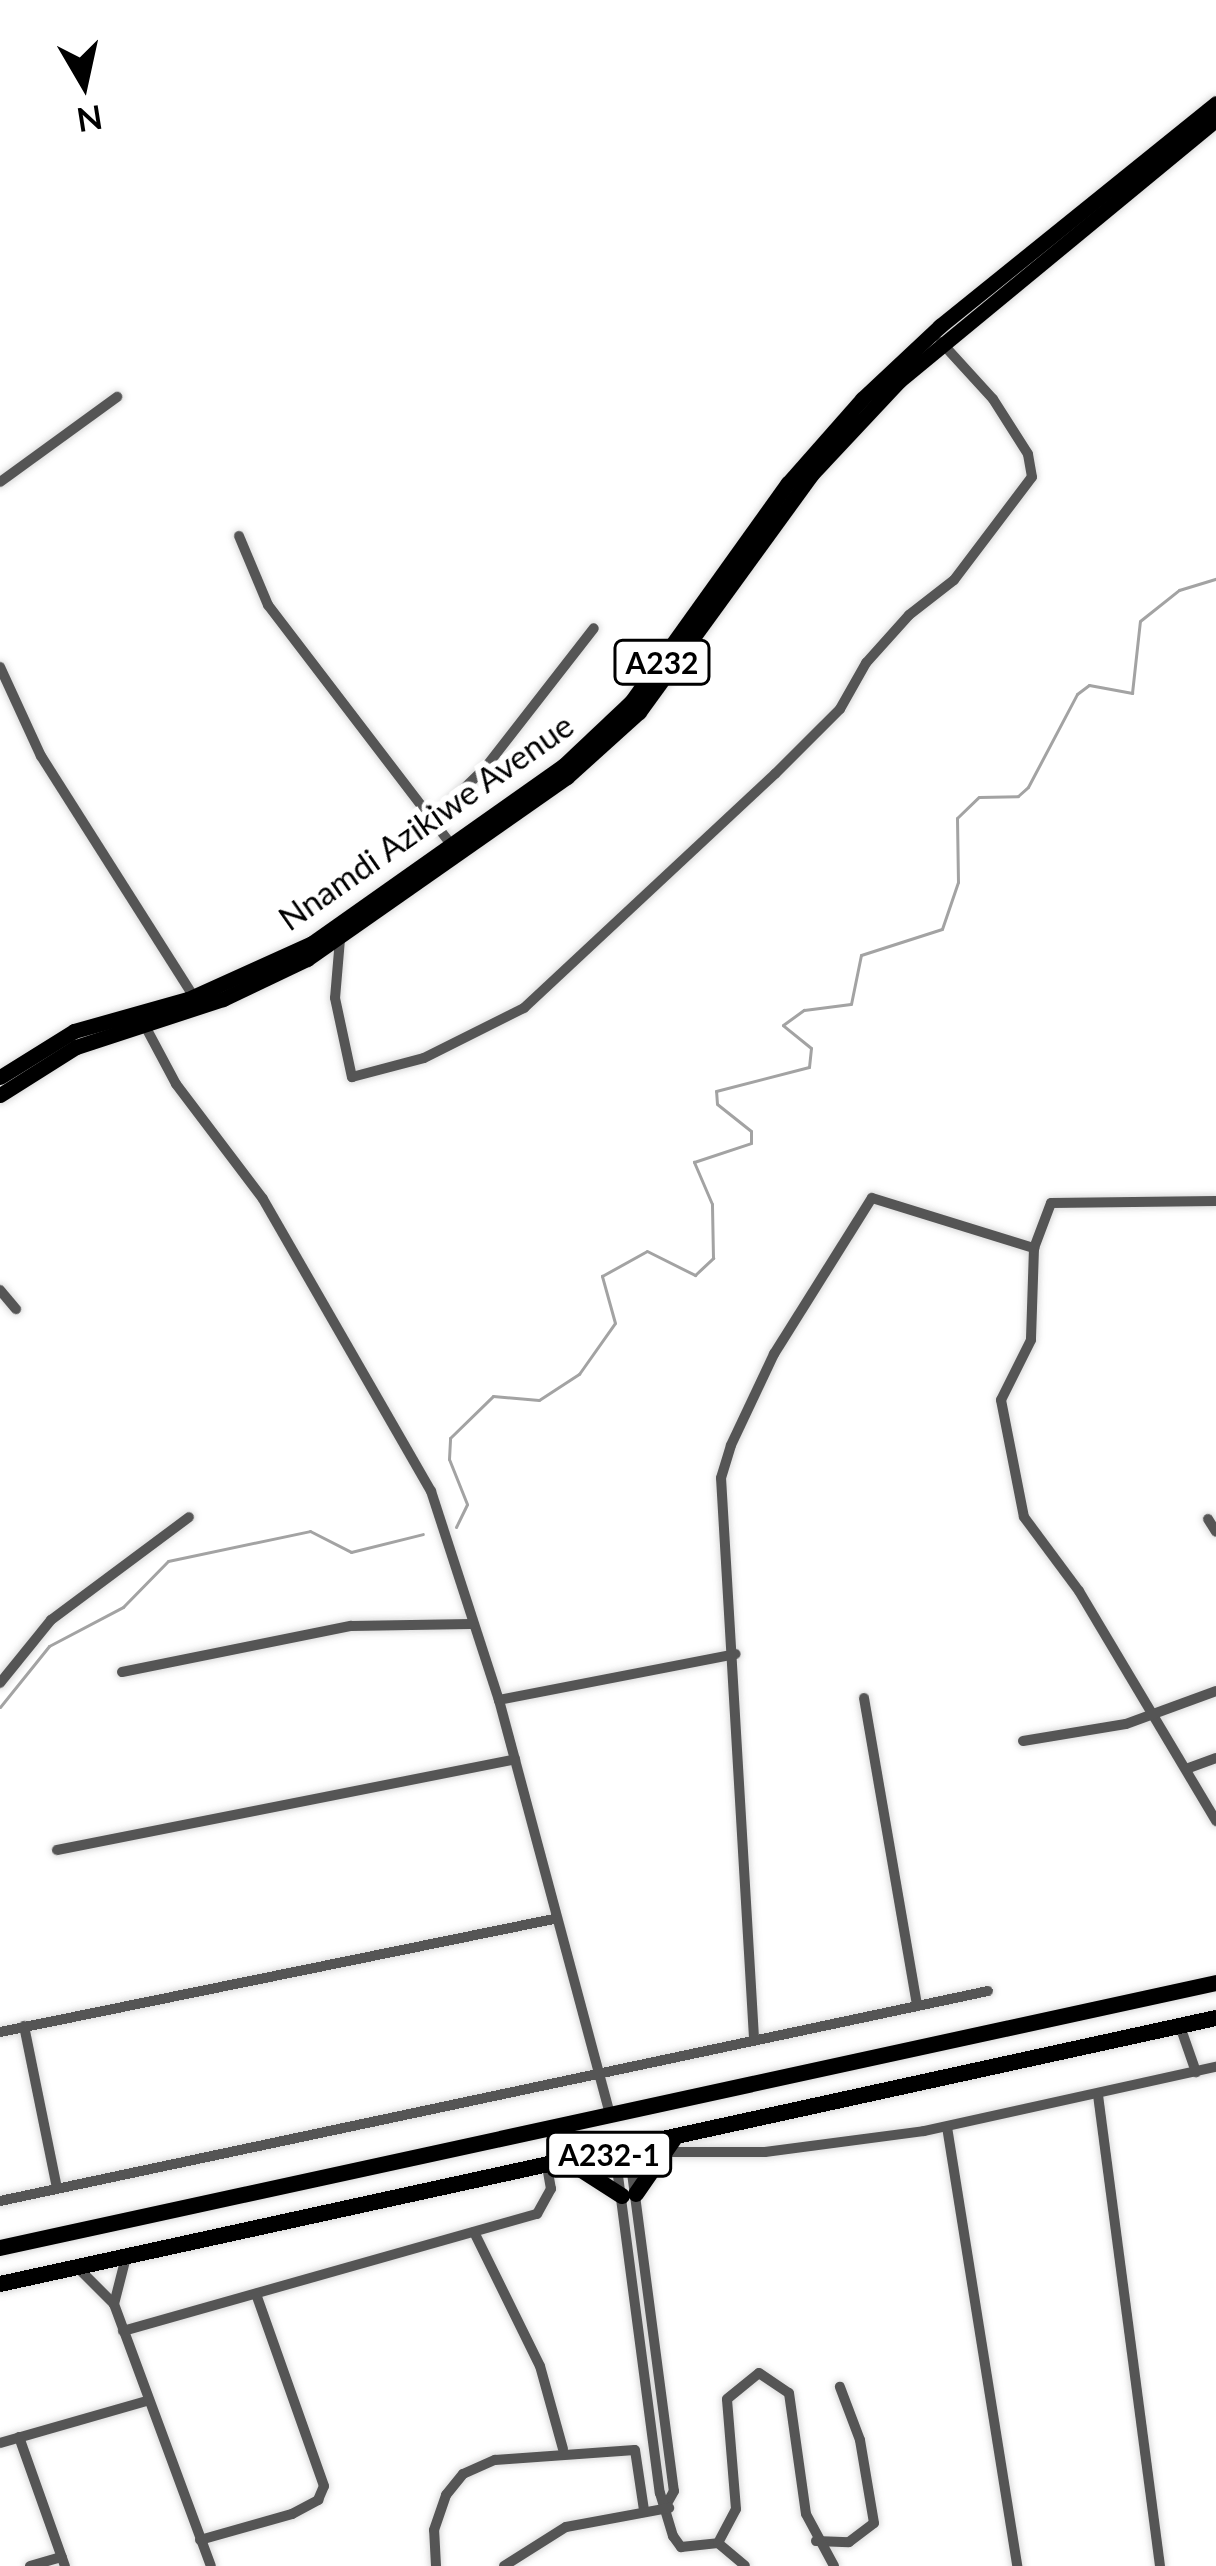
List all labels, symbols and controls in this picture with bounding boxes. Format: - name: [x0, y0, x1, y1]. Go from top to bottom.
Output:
- north arrow: [24, 24, 144, 144]
- text: N: [74, 98, 105, 141]
- road number: A232: [611, 638, 713, 686]
- street label: Nnamdi Azikiwe Avenue: [270, 705, 582, 939]
- road number: A232-1: [546, 2130, 672, 2178]

